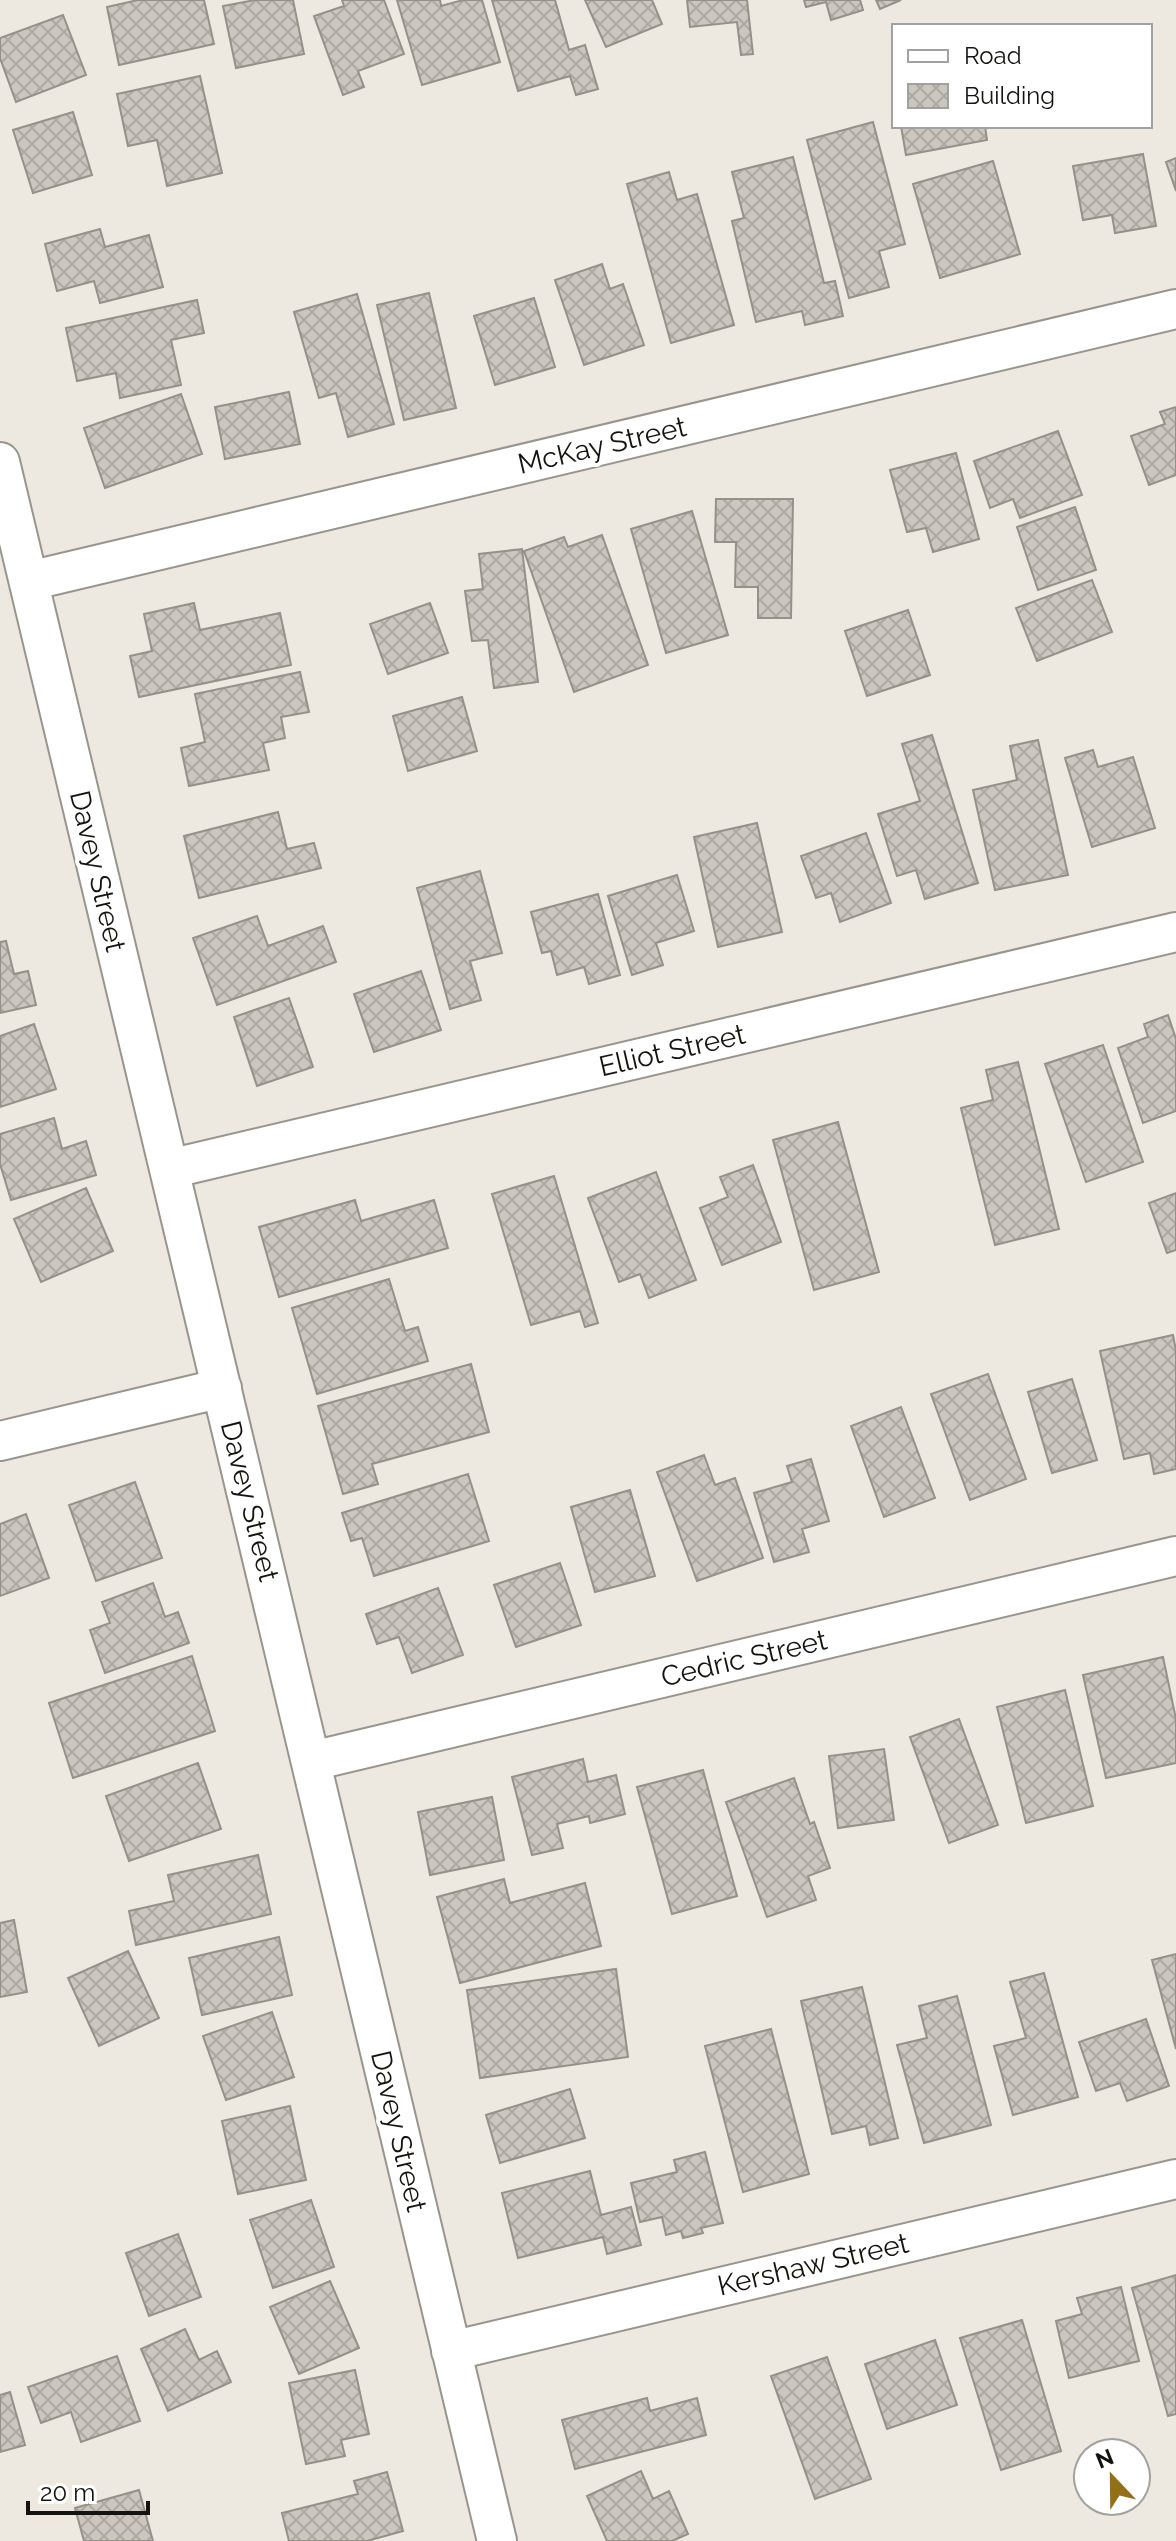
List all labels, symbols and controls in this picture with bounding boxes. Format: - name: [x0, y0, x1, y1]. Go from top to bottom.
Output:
- legend: [892, 24, 1152, 128]
- text: Road: [964, 41, 1022, 70]
- text: Building: [964, 81, 1055, 110]
- street label: McKay Street: [515, 410, 690, 481]
- street label: Davey Street: [63, 787, 132, 955]
- street label: Elliot Street: [596, 1018, 749, 1083]
- street label: Davey Street: [214, 1417, 286, 1585]
- street label: Cedric Street: [658, 1623, 831, 1694]
- street label: Davey Street: [364, 2047, 433, 2215]
- street label: Kershaw Street: [714, 2226, 912, 2302]
- north arrow: [1072, 2437, 1152, 2517]
- text: N: [1092, 2443, 1117, 2474]
- scale bar: [28, 2465, 148, 2515]
- text: 20 m: [40, 2478, 95, 2507]

